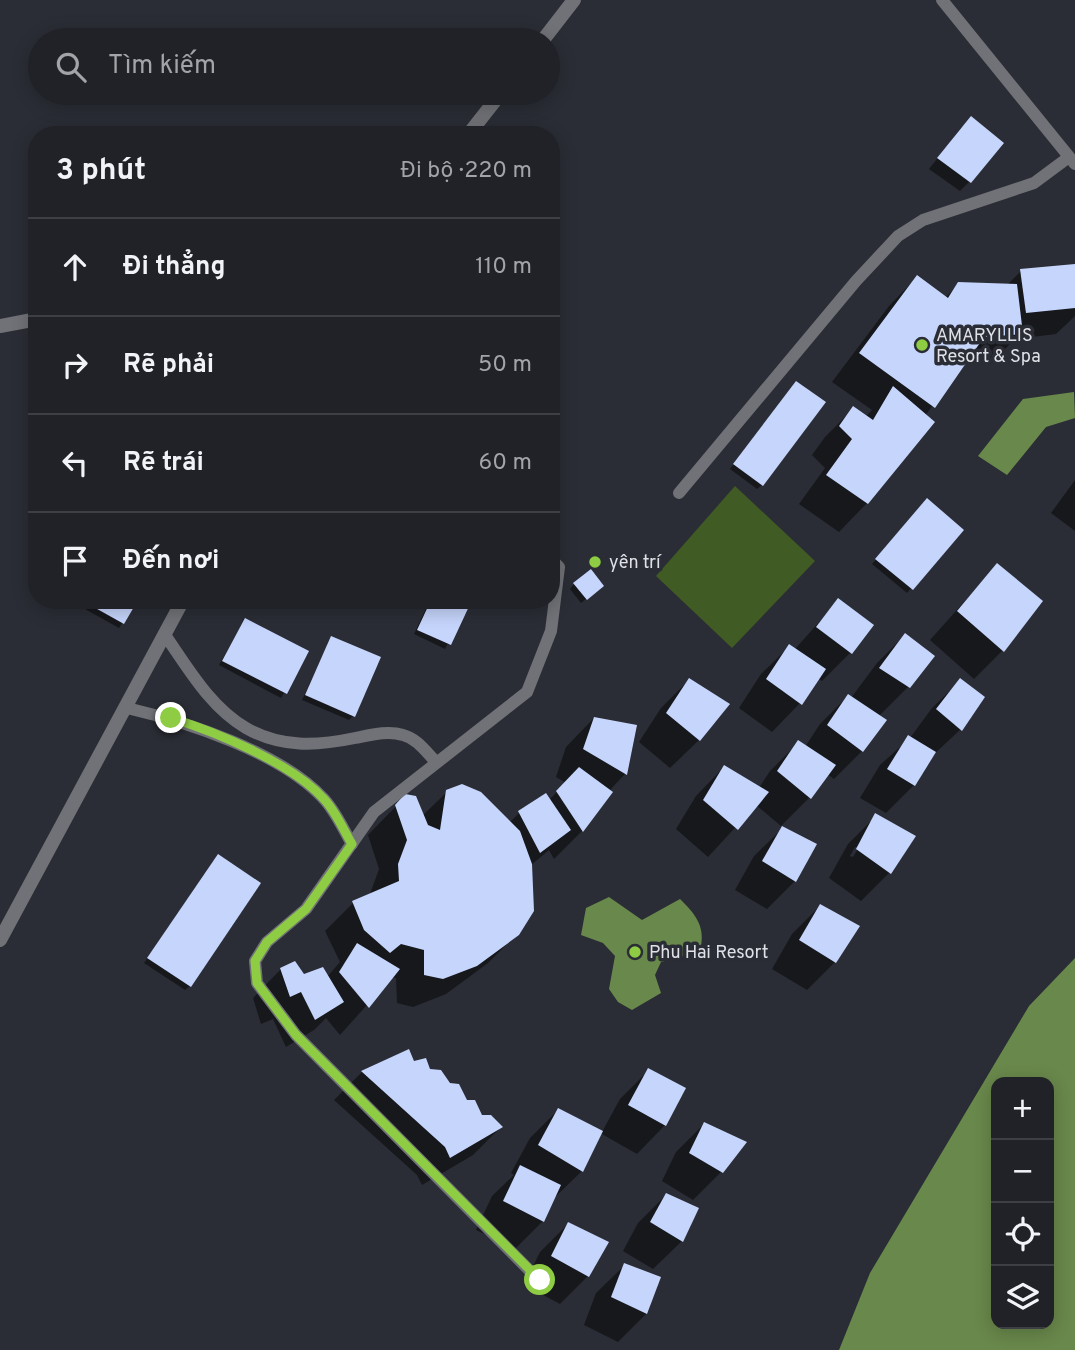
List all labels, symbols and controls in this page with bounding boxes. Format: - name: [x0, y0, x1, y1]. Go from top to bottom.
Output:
- search box: [28, 28, 560, 105]
- icon: search: [52, 48, 90, 86]
- text: Tìm kiếm: [108, 50, 216, 83]
- text: 3 phút: [56, 153, 146, 190]
- text: Đi bộ · 220 m: [400, 157, 532, 186]
- icon: ahead: [56, 248, 94, 286]
- text: Đi thẳng: [123, 251, 225, 284]
- text: 110 m: [475, 253, 532, 282]
- place label: AMARYLLIS Resort & Spa: [936, 325, 1041, 369]
- marker: AMARYLLIS Resort & Spa: [914, 337, 930, 353]
- icon: right: [56, 346, 94, 384]
- text: Rẽ phải: [123, 349, 214, 382]
- text: 50 m: [478, 351, 532, 380]
- icon: left: [56, 444, 94, 482]
- text: Rẽ trái: [123, 447, 204, 480]
- text: 60 m: [479, 449, 532, 478]
- icon: arrive: [56, 542, 94, 580]
- text: Đến nơi: [123, 545, 219, 578]
- place label: yên trí: [609, 552, 662, 575]
- marker: yên trí: [587, 554, 603, 570]
- route end: [155, 702, 186, 733]
- place label: Phu Hai Resort: [649, 942, 769, 965]
- marker: Phu Hai Resort: [627, 944, 643, 960]
- map controls: [991, 1077, 1054, 1329]
- button: +: [991, 1077, 1054, 1140]
- button: −: [991, 1140, 1054, 1203]
- button: locate: [991, 1203, 1054, 1266]
- route start: [524, 1264, 555, 1295]
- button: layers: [991, 1266, 1054, 1329]

